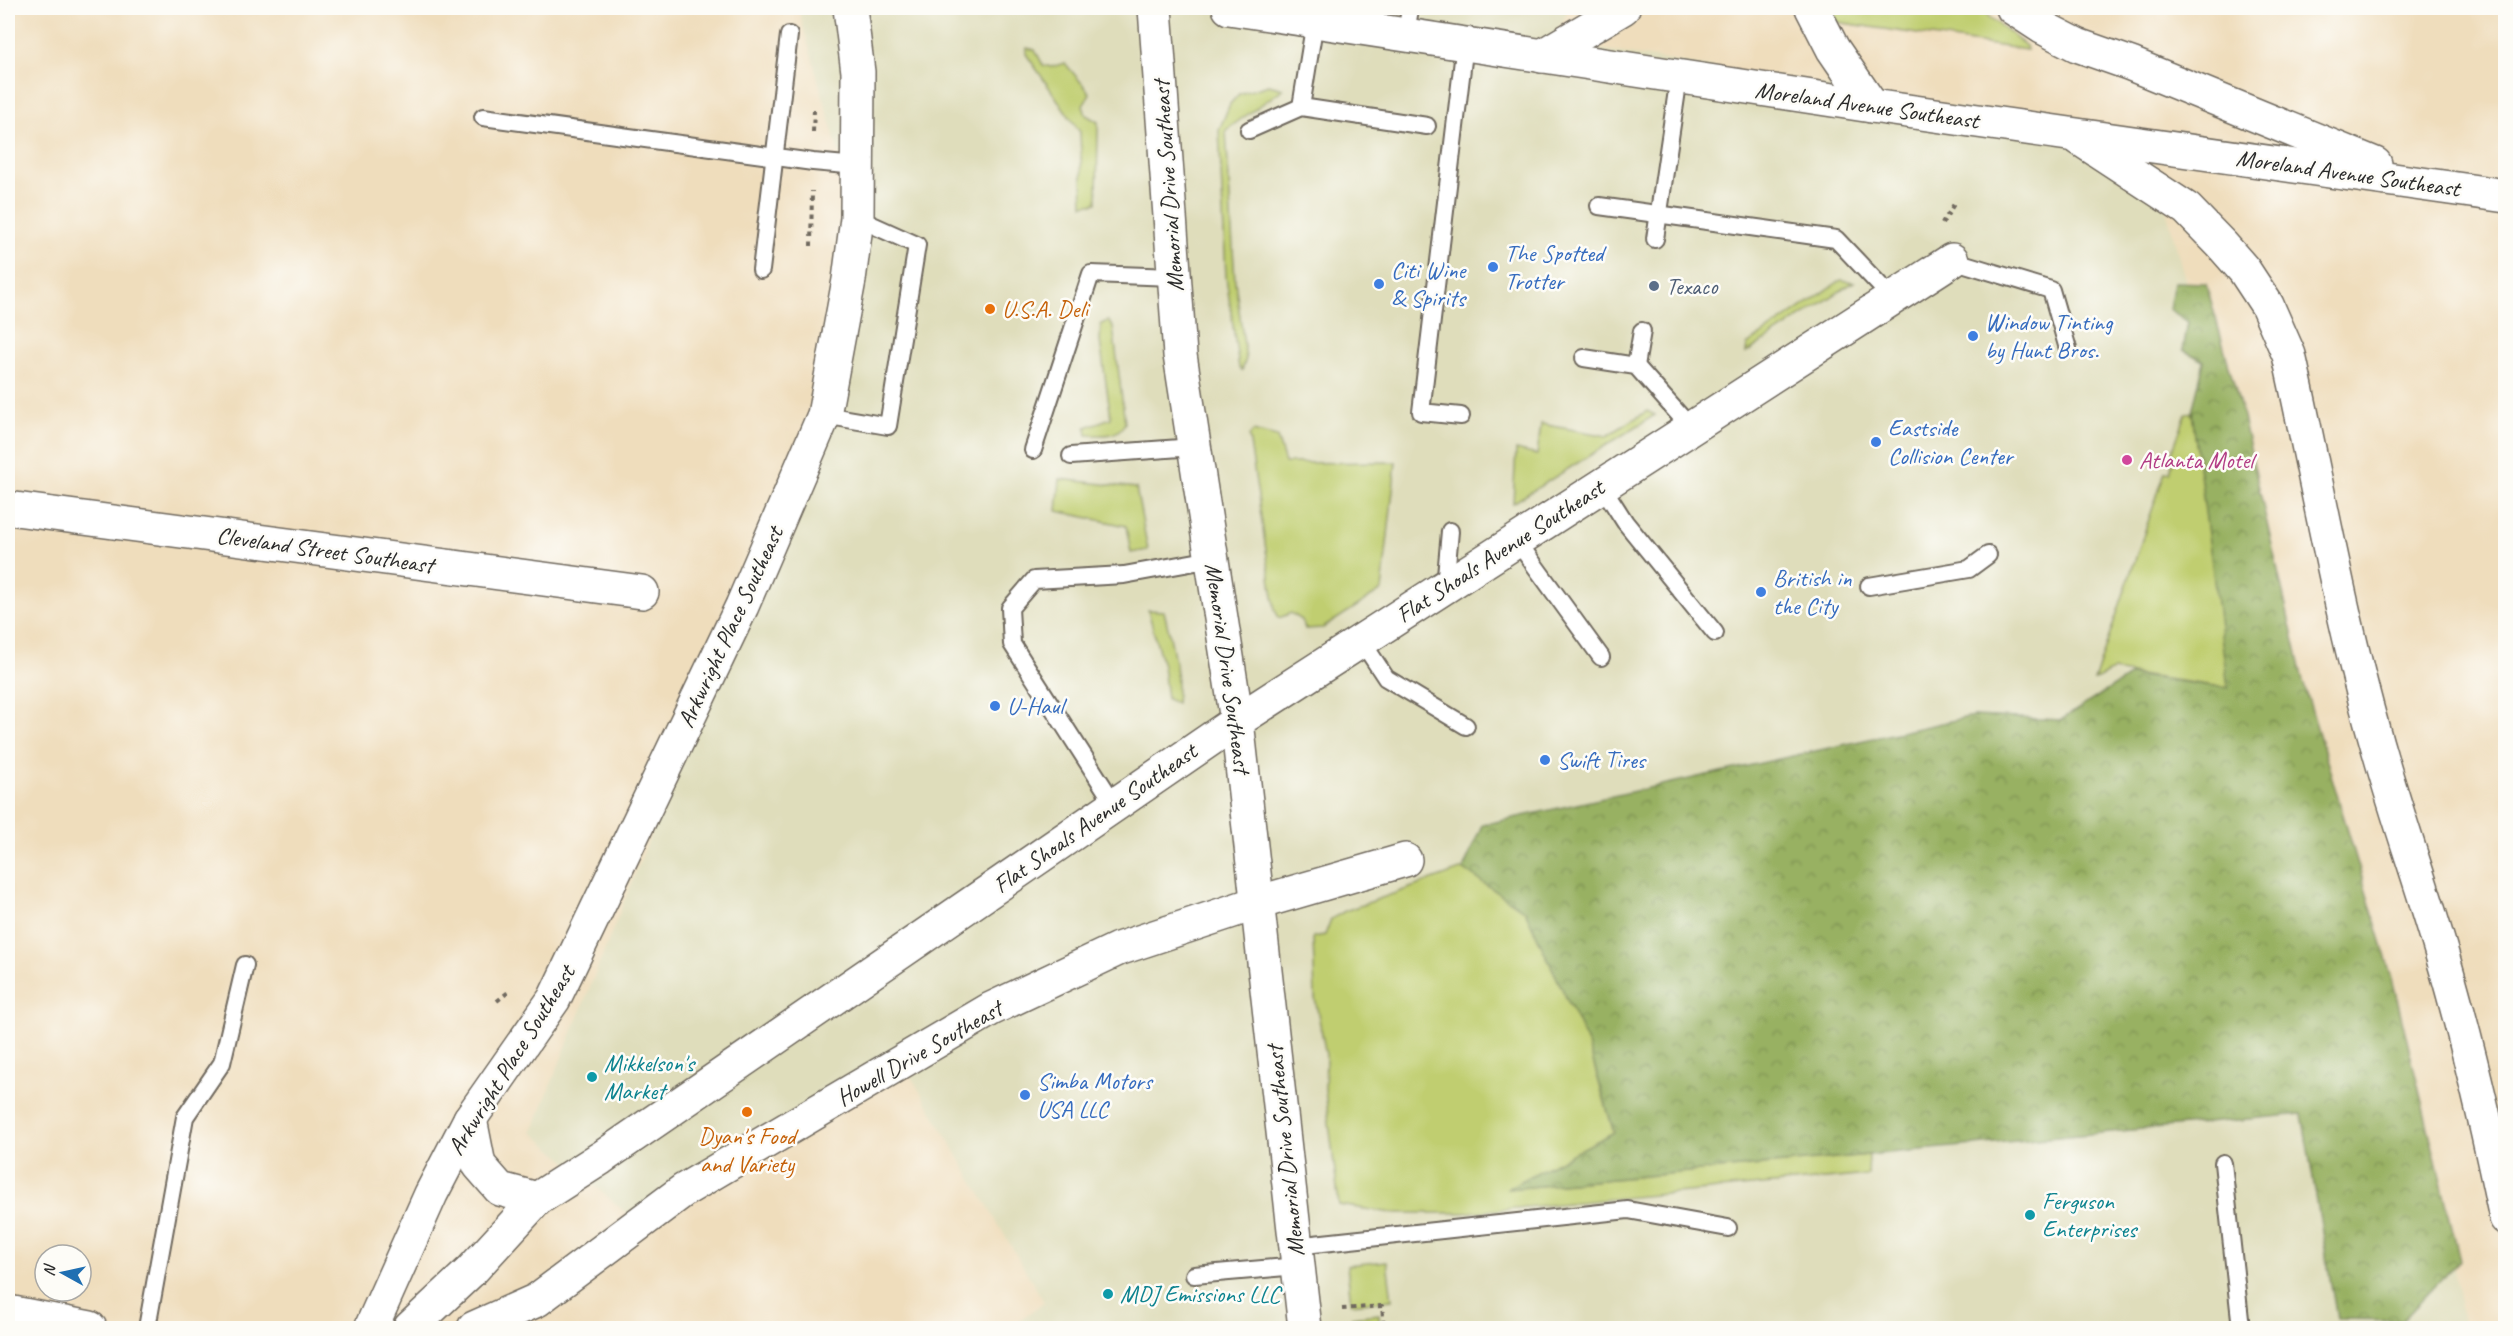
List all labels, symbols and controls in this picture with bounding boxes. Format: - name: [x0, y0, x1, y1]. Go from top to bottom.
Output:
- street label: Moreland Avenue Southeast: [1753, 74, 1983, 136]
- street label: Memorial Drive Southeast: [1145, 76, 1190, 293]
- street label: Moreland Avenue Southeast: [2234, 142, 2464, 204]
- place label: The Spotted Trotter: [1505, 238, 1607, 296]
- place label: Citi Wine & Spirits: [1391, 255, 1468, 313]
- marker: The Spotted Trotter: [1486, 260, 1500, 274]
- place label: Texaco: [1666, 271, 1719, 301]
- marker: Citi Wine & Spirits: [1372, 277, 1386, 291]
- marker: Texaco: [1647, 279, 1661, 293]
- place label: U.S.A. Deli: [1002, 294, 1091, 324]
- marker: U.S.A. Deli: [983, 302, 997, 316]
- place label: Window Tinting by Hunt Bros.: [1985, 307, 2114, 365]
- marker: Window Tinting by Hunt Bros.: [1966, 329, 1980, 343]
- place label: Eastside Collision Center: [1888, 413, 2015, 471]
- marker: Eastside Collision Center: [1869, 435, 1883, 449]
- place label: Atlanta Motel: [2139, 445, 2257, 475]
- marker: Atlanta Motel: [2120, 453, 2134, 467]
- street label: Flat Shoals Avenue Southeast: [1390, 471, 1611, 629]
- street label: Cleveland Street Southeast: [215, 520, 438, 580]
- street label: Arkwright Place Southeast: [670, 520, 791, 732]
- street label: Memorial Drive Southeast: [1198, 561, 1258, 778]
- place label: British in the City: [1773, 563, 1852, 621]
- marker: British in the City: [1754, 585, 1768, 599]
- place label: U-Haul: [1007, 691, 1067, 721]
- marker: U-Haul: [988, 699, 1002, 713]
- street label: Flat Shoals Avenue Southeast: [987, 735, 1204, 900]
- place label: Swift Tires: [1557, 745, 1647, 775]
- marker: Swift Tires: [1538, 753, 1552, 767]
- street label: Arkwright Place Southeast: [441, 958, 583, 1160]
- street label: Howell Drive Southeast: [831, 992, 1010, 1113]
- street label: Memorial Drive Southeast: [1259, 1041, 1311, 1258]
- place label: Mikkelson's Market: [604, 1048, 697, 1106]
- place label: Simba Motors USA LLC: [1037, 1066, 1154, 1124]
- marker: Mikkelson's Market: [585, 1070, 599, 1084]
- marker: Simba Motors USA LLC: [1018, 1088, 1032, 1102]
- marker: Dyan's Food and Variety: [740, 1105, 754, 1119]
- place label: Dyan's Food and Variety: [699, 1121, 799, 1179]
- place label: Ferguson Enterprises: [2042, 1186, 2139, 1244]
- marker: Ferguson Enterprises: [2023, 1208, 2037, 1222]
- north arrow: [33, 1243, 93, 1303]
- text: N: [39, 1262, 60, 1277]
- place label: MDJ Emissions LLC: [1120, 1279, 1283, 1309]
- marker: MDJ Emissions LLC: [1101, 1287, 1115, 1301]

